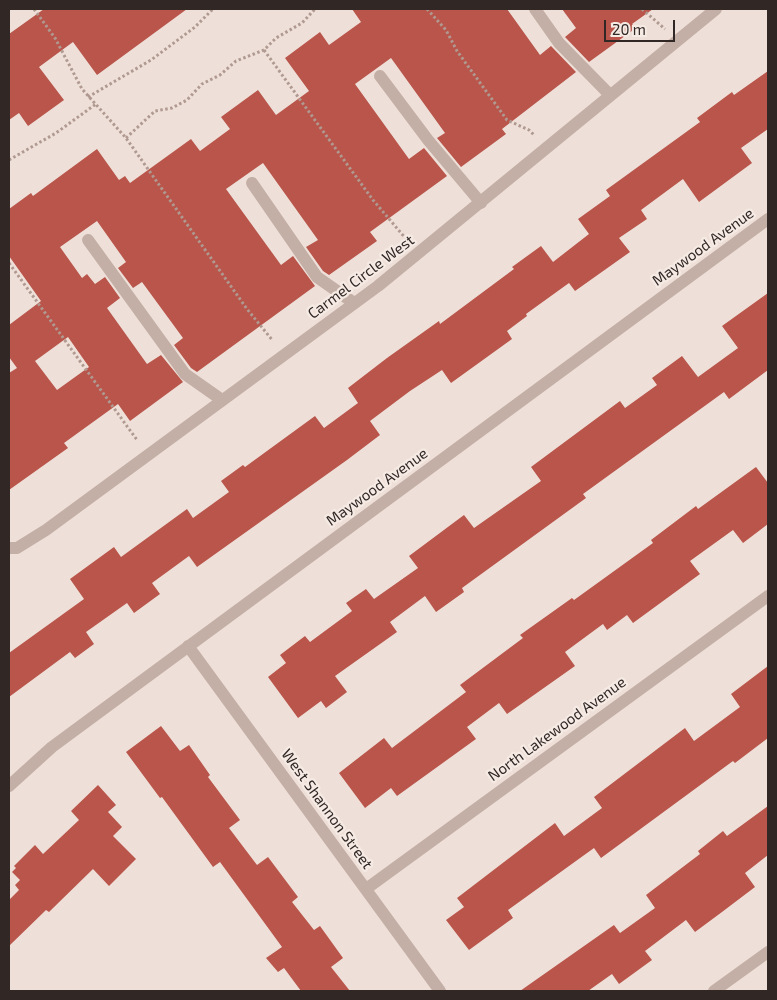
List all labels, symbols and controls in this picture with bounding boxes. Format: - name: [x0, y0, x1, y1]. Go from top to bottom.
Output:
- scale bar: [607, 10, 678, 42]
- text: 20 m: [612, 20, 646, 38]
- street label: Maywood Avenue: [649, 204, 757, 290]
- street label: Carmel Circle West: [304, 231, 418, 323]
- street label: Maywood Avenue: [323, 444, 431, 530]
- street label: North Lakewood Avenue: [485, 673, 629, 785]
- street label: West Shannon Street: [277, 746, 377, 872]

